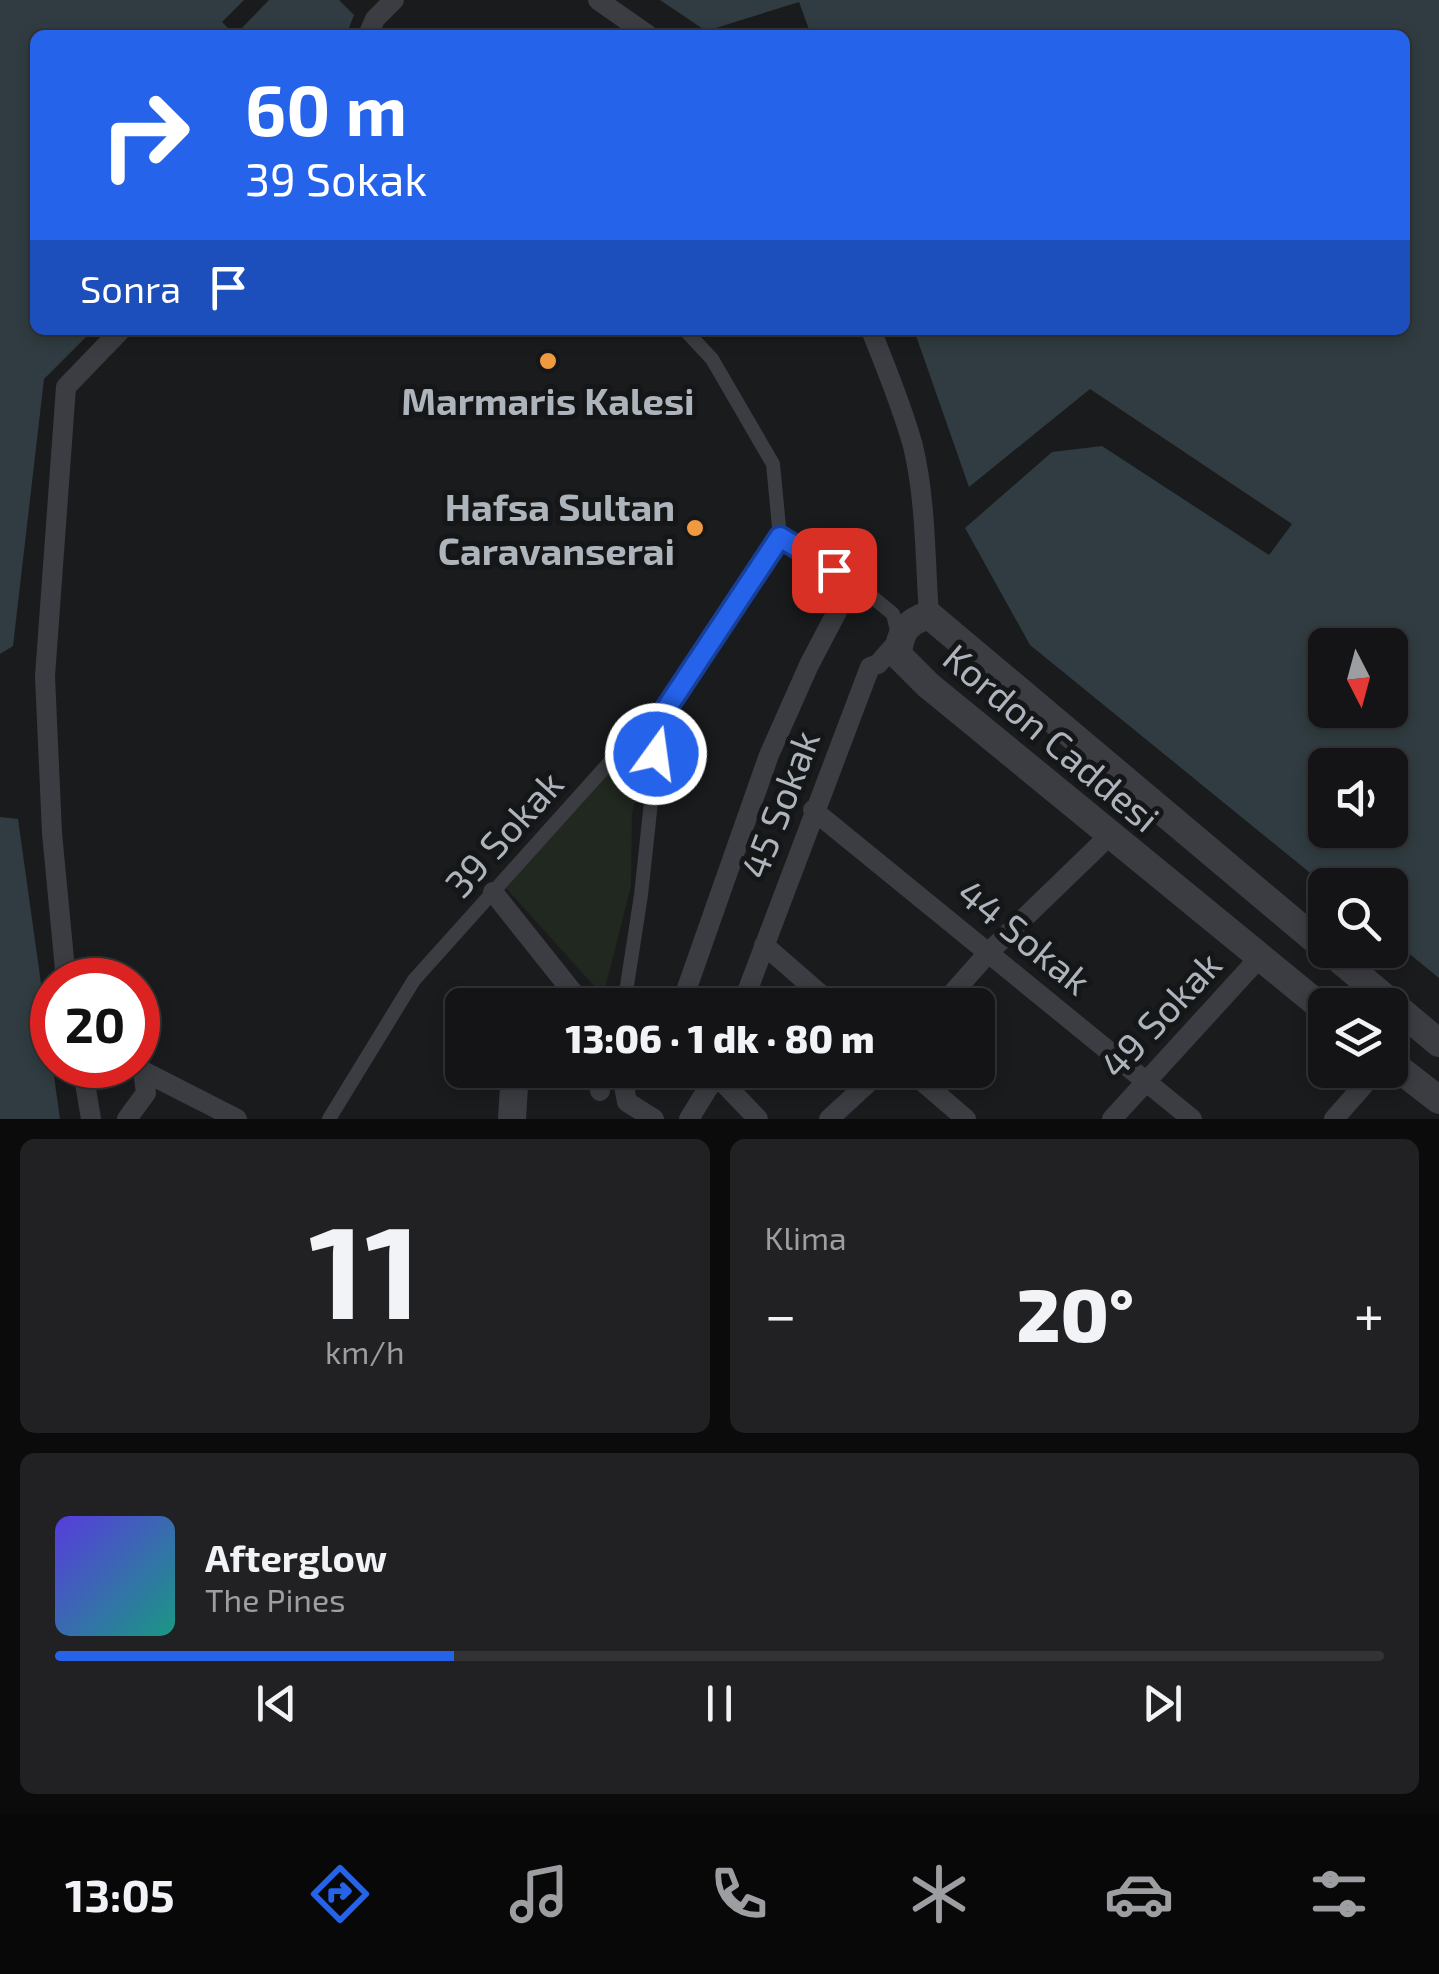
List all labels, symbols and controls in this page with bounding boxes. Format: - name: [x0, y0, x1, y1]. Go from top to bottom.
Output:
- text: 60 m: [245, 66, 407, 150]
- icon: right: [80, 70, 210, 200]
- text: 39 Sokak: [245, 151, 427, 205]
- icon: arrive: [201, 260, 256, 315]
- text: Sonra: [80, 265, 181, 311]
- marker: Marmaris Kalesi: [537, 350, 559, 372]
- place label: Marmaris Kalesi: [401, 377, 695, 423]
- place label: Hafsa Sultan Caravanserai: [438, 483, 675, 573]
- marker: Hafsa Sultan Caravanserai: [684, 517, 706, 539]
- pin: [792, 528, 877, 613]
- icon: arrive: [807, 543, 862, 598]
- north arrow: [1308, 628, 1408, 728]
- map controls: [1308, 628, 1408, 1088]
- street label: Kordon Caddesi: [935, 633, 1169, 841]
- position arrow: [604, 702, 708, 806]
- street label: 45 Sokak: [730, 724, 828, 884]
- button: sound: [1308, 748, 1408, 848]
- street label: 39 Sokak: [434, 760, 572, 906]
- button: search: [1308, 868, 1408, 968]
- street label: 44 Sokak: [949, 869, 1101, 1003]
- street label: 49 Sokak: [1090, 941, 1230, 1087]
- speed limit sign: 20: [30, 958, 160, 1088]
- button: layers: [1308, 988, 1408, 1088]
- text: 13:06 · 1 dk · 80 m: [565, 1015, 875, 1061]
- text: 11: [309, 1189, 421, 1345]
- text: Klima: [765, 1218, 846, 1256]
- text: 20°: [1016, 1267, 1134, 1357]
- text: −: [765, 1280, 797, 1346]
- text: +: [1354, 1280, 1384, 1346]
- text: km/h: [325, 1332, 404, 1370]
- text: Afterglow: [205, 1534, 387, 1580]
- text: The Pines: [205, 1580, 345, 1618]
- icon: previous: [249, 1676, 304, 1731]
- icon: pause: [692, 1676, 747, 1731]
- icon: next: [1135, 1676, 1190, 1731]
- icon: directions: [305, 1859, 375, 1929]
- icon: music: [504, 1859, 574, 1929]
- icon: phone: [704, 1859, 774, 1929]
- icon: climate: [904, 1859, 974, 1929]
- icon: car: [1104, 1859, 1174, 1929]
- icon: filters: [1304, 1859, 1374, 1929]
- text: 13:05: [65, 1867, 175, 1921]

